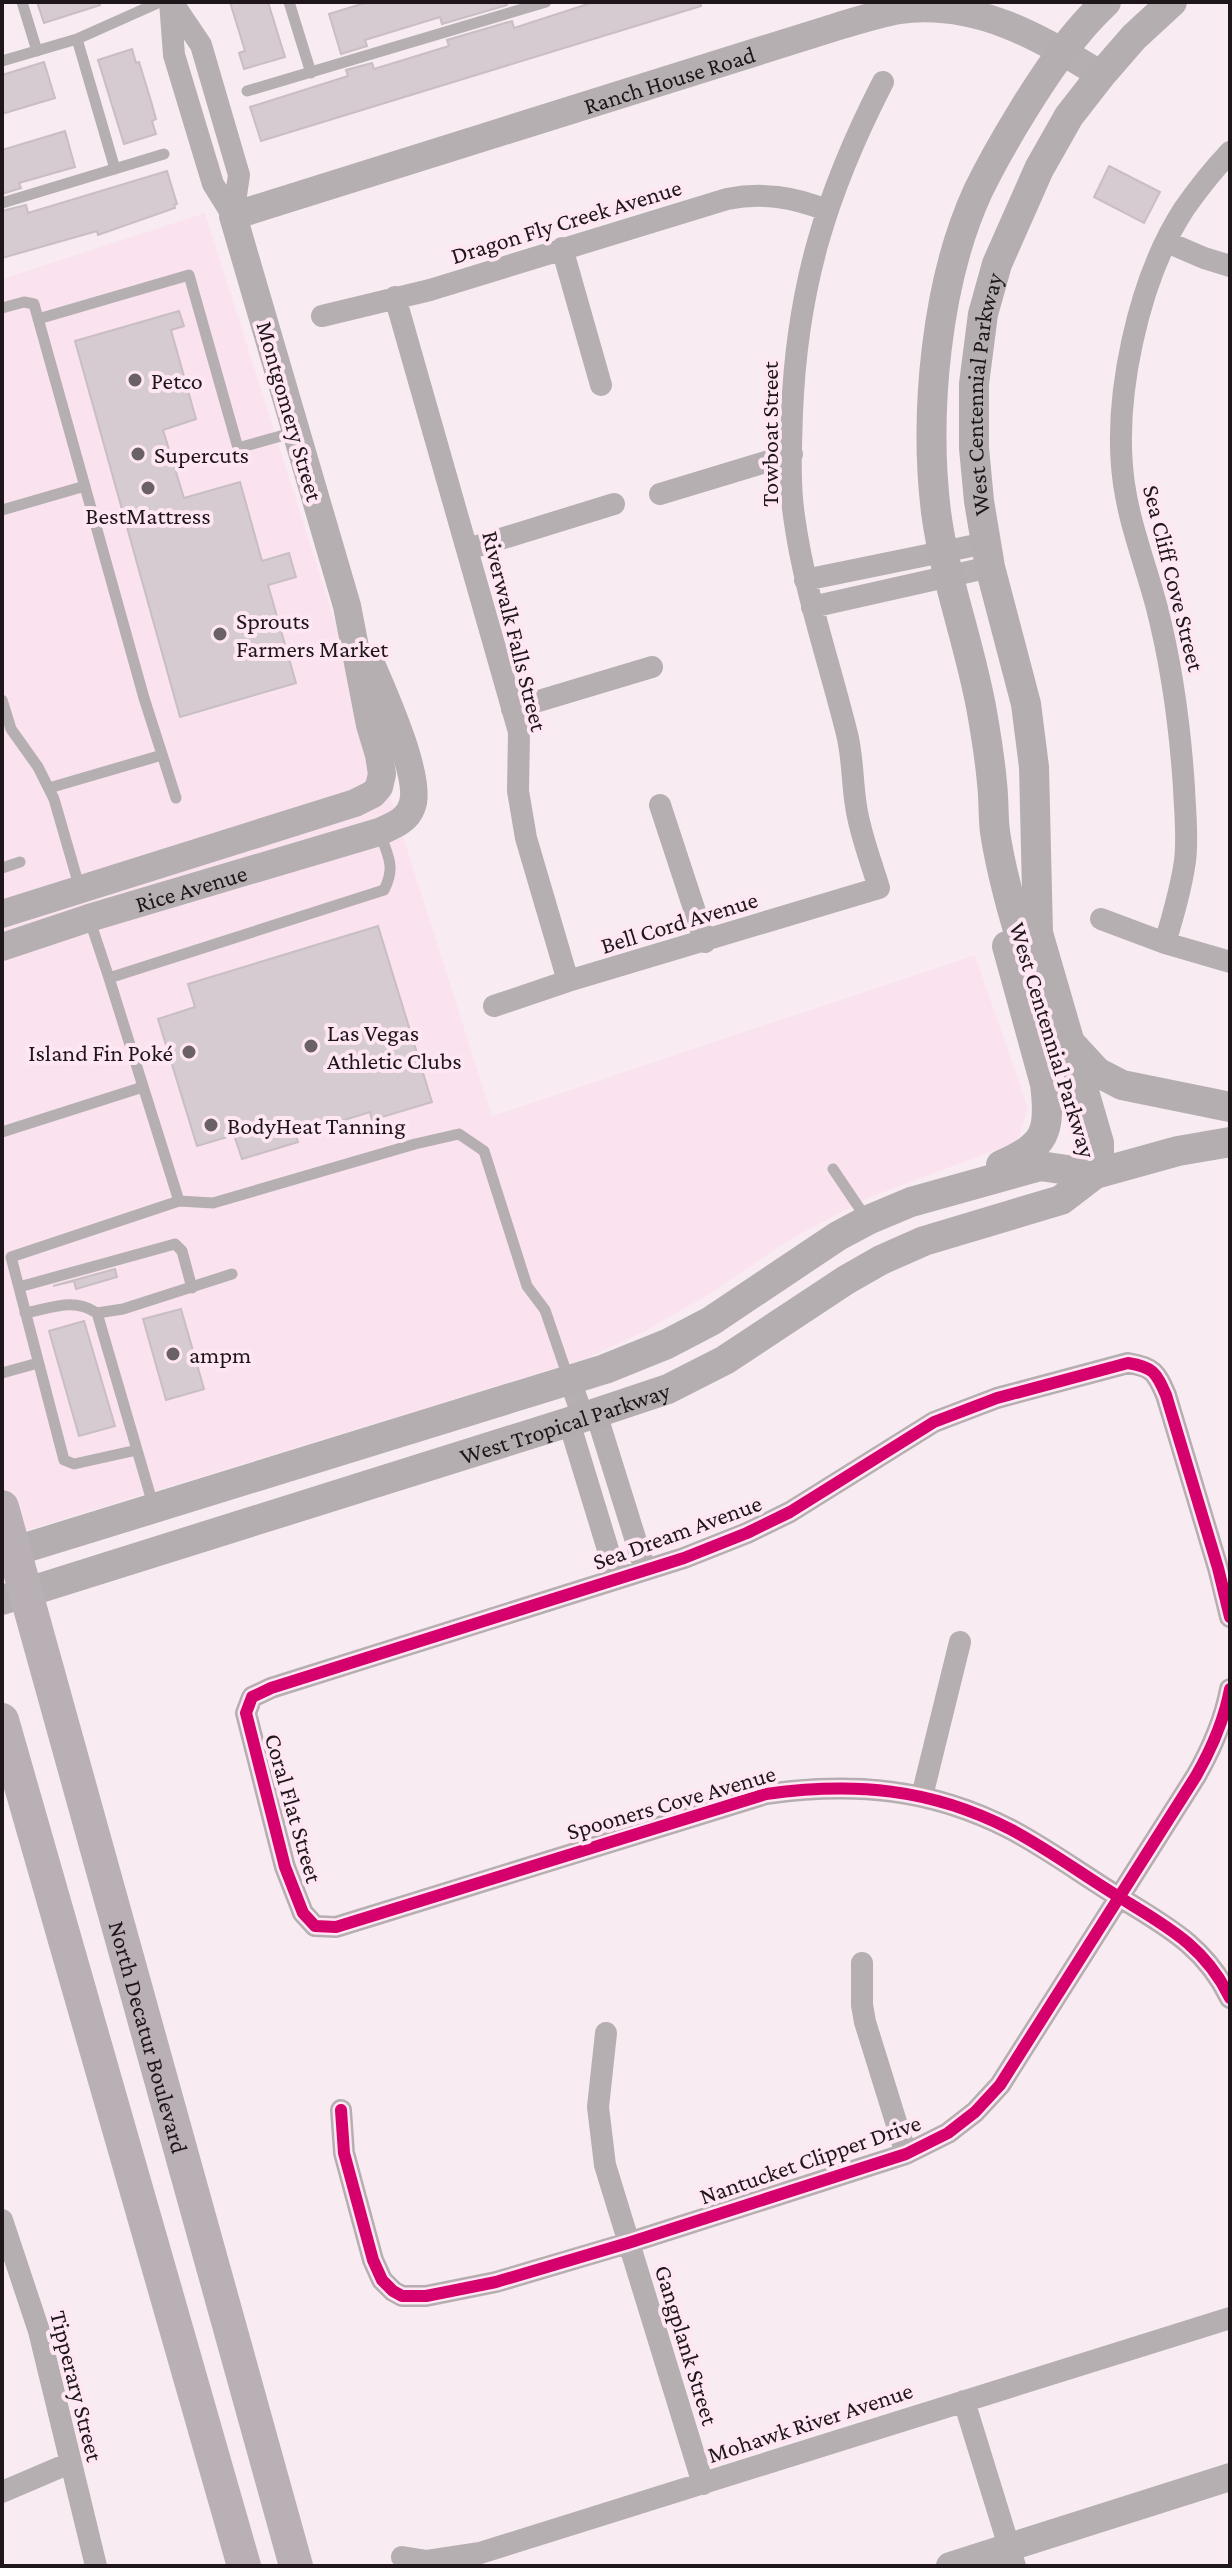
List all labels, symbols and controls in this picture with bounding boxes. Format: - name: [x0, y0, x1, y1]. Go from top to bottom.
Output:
- street label: Ranch House Road: [580, 40, 759, 119]
- street label: Dragon Fly Creek Avenue: [447, 173, 685, 269]
- street label: West Centennial Parkway: [961, 269, 1008, 518]
- street label: Montgomery Street: [251, 318, 329, 505]
- street label: Towboat Street: [756, 360, 783, 507]
- place label: Petco: [151, 367, 203, 394]
- marker: Petco: [126, 371, 144, 389]
- place label: Supercuts: [154, 441, 249, 468]
- marker: Supercuts: [129, 445, 147, 463]
- marker: BestMattress: [139, 479, 157, 497]
- street label: Sea Cliff Cove Street: [1138, 482, 1210, 675]
- place label: BestMattress: [85, 502, 211, 529]
- street label: Riverwalk Falls Street: [477, 528, 553, 735]
- place label: Sprouts Farmers Market: [236, 607, 389, 662]
- marker: Sprouts Farmers Market: [211, 625, 229, 643]
- street label: Rice Avenue: [132, 858, 250, 917]
- street label: Bell Cord Avenue: [597, 885, 761, 959]
- street label: West Centennial Parkway: [1004, 919, 1102, 1162]
- place label: Las Vegas Athletic Clubs: [327, 1019, 462, 1074]
- marker: Las Vegas Athletic Clubs: [302, 1037, 320, 1055]
- place label: Island Fin Poké: [28, 1039, 173, 1066]
- marker: Island Fin Poké: [180, 1043, 198, 1061]
- place label: BodyHeat Tanning: [227, 1112, 406, 1139]
- marker: BodyHeat Tanning: [202, 1116, 220, 1134]
- place label: ampm: [189, 1341, 251, 1368]
- marker: ampm: [164, 1345, 182, 1363]
- street label: West Tropical Parkway: [456, 1376, 674, 1469]
- street label: Sea Dream Avenue: [589, 1489, 765, 1575]
- street label: Coral Flat Street: [260, 1730, 328, 1887]
- street label: Spooners Cove Avenue: [564, 1759, 778, 1845]
- street label: North Decatur Boulevard: [104, 1918, 194, 2157]
- street label: Nantucket Clipper Drive: [696, 2108, 924, 2210]
- street label: Gangplank Street: [650, 2262, 724, 2429]
- street label: Tipperary Street: [45, 2308, 109, 2465]
- street label: Mohawk River Avenue: [704, 2376, 916, 2468]

